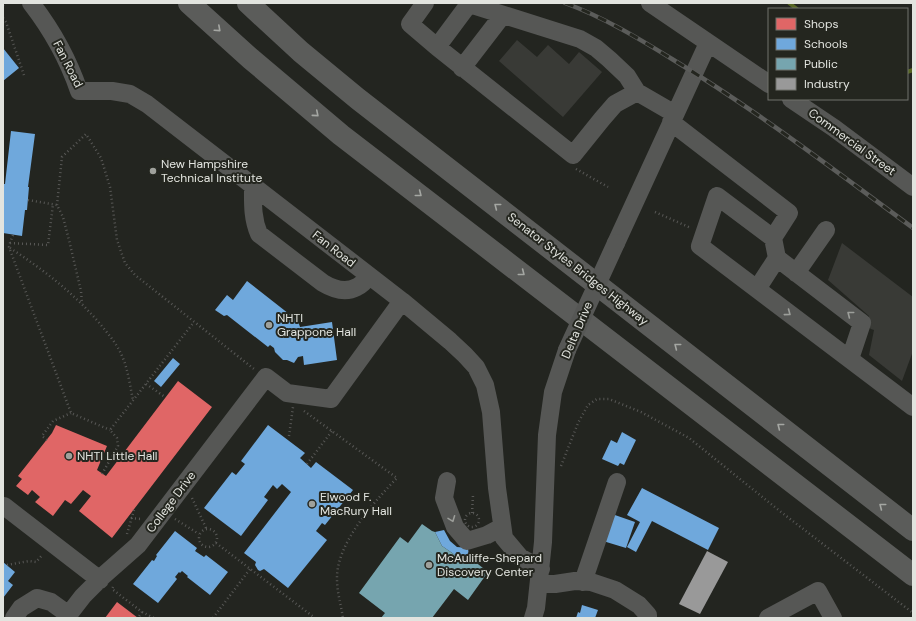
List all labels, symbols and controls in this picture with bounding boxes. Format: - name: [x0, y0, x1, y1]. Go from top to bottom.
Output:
- legend: [768, 8, 908, 100]
- text: Shops: [804, 16, 839, 32]
- one-way arrow: [213, 25, 221, 32]
- text: Schools: [804, 36, 848, 52]
- street label: Fan Road: [49, 38, 87, 90]
- text: Public: [804, 56, 838, 72]
- text: Industry: [804, 76, 850, 92]
- street label: Commercial Street: [805, 105, 899, 179]
- one-way arrow: [312, 109, 319, 116]
- place label: New Hampshire Technical Institute: [161, 156, 262, 186]
- marker: New Hampshire Technical Institute: [148, 166, 158, 176]
- one-way arrow: [414, 189, 421, 196]
- one-way arrow: [494, 204, 501, 211]
- street label: Senator Styles Bridges Highway: [504, 209, 652, 329]
- street label: Fan Road: [309, 227, 359, 271]
- one-way arrow: [517, 269, 524, 276]
- street label: Delta Drive: [558, 299, 596, 361]
- one-way arrow: [784, 308, 791, 315]
- place label: NHTI Grappone Hall: [277, 310, 356, 340]
- one-way arrow: [847, 312, 854, 319]
- marker: NHTI Grappone Hall: [264, 320, 274, 330]
- one-way arrow: [674, 344, 681, 351]
- one-way arrow: [777, 423, 784, 430]
- place label: NHTI Little Hall: [77, 448, 158, 464]
- marker: NHTI Little Hall: [64, 451, 74, 461]
- street label: College Drive: [143, 468, 199, 536]
- place label: Elwood F. MacRury Hall: [320, 489, 392, 519]
- marker: Elwood F. MacRury Hall: [307, 499, 317, 509]
- one-way arrow: [880, 503, 887, 510]
- one-way arrow: [448, 515, 456, 522]
- place label: McAuliffe-Shepard Discovery Center: [437, 550, 542, 580]
- marker: McAuliffe-Shepard Discovery Center: [424, 560, 434, 570]

